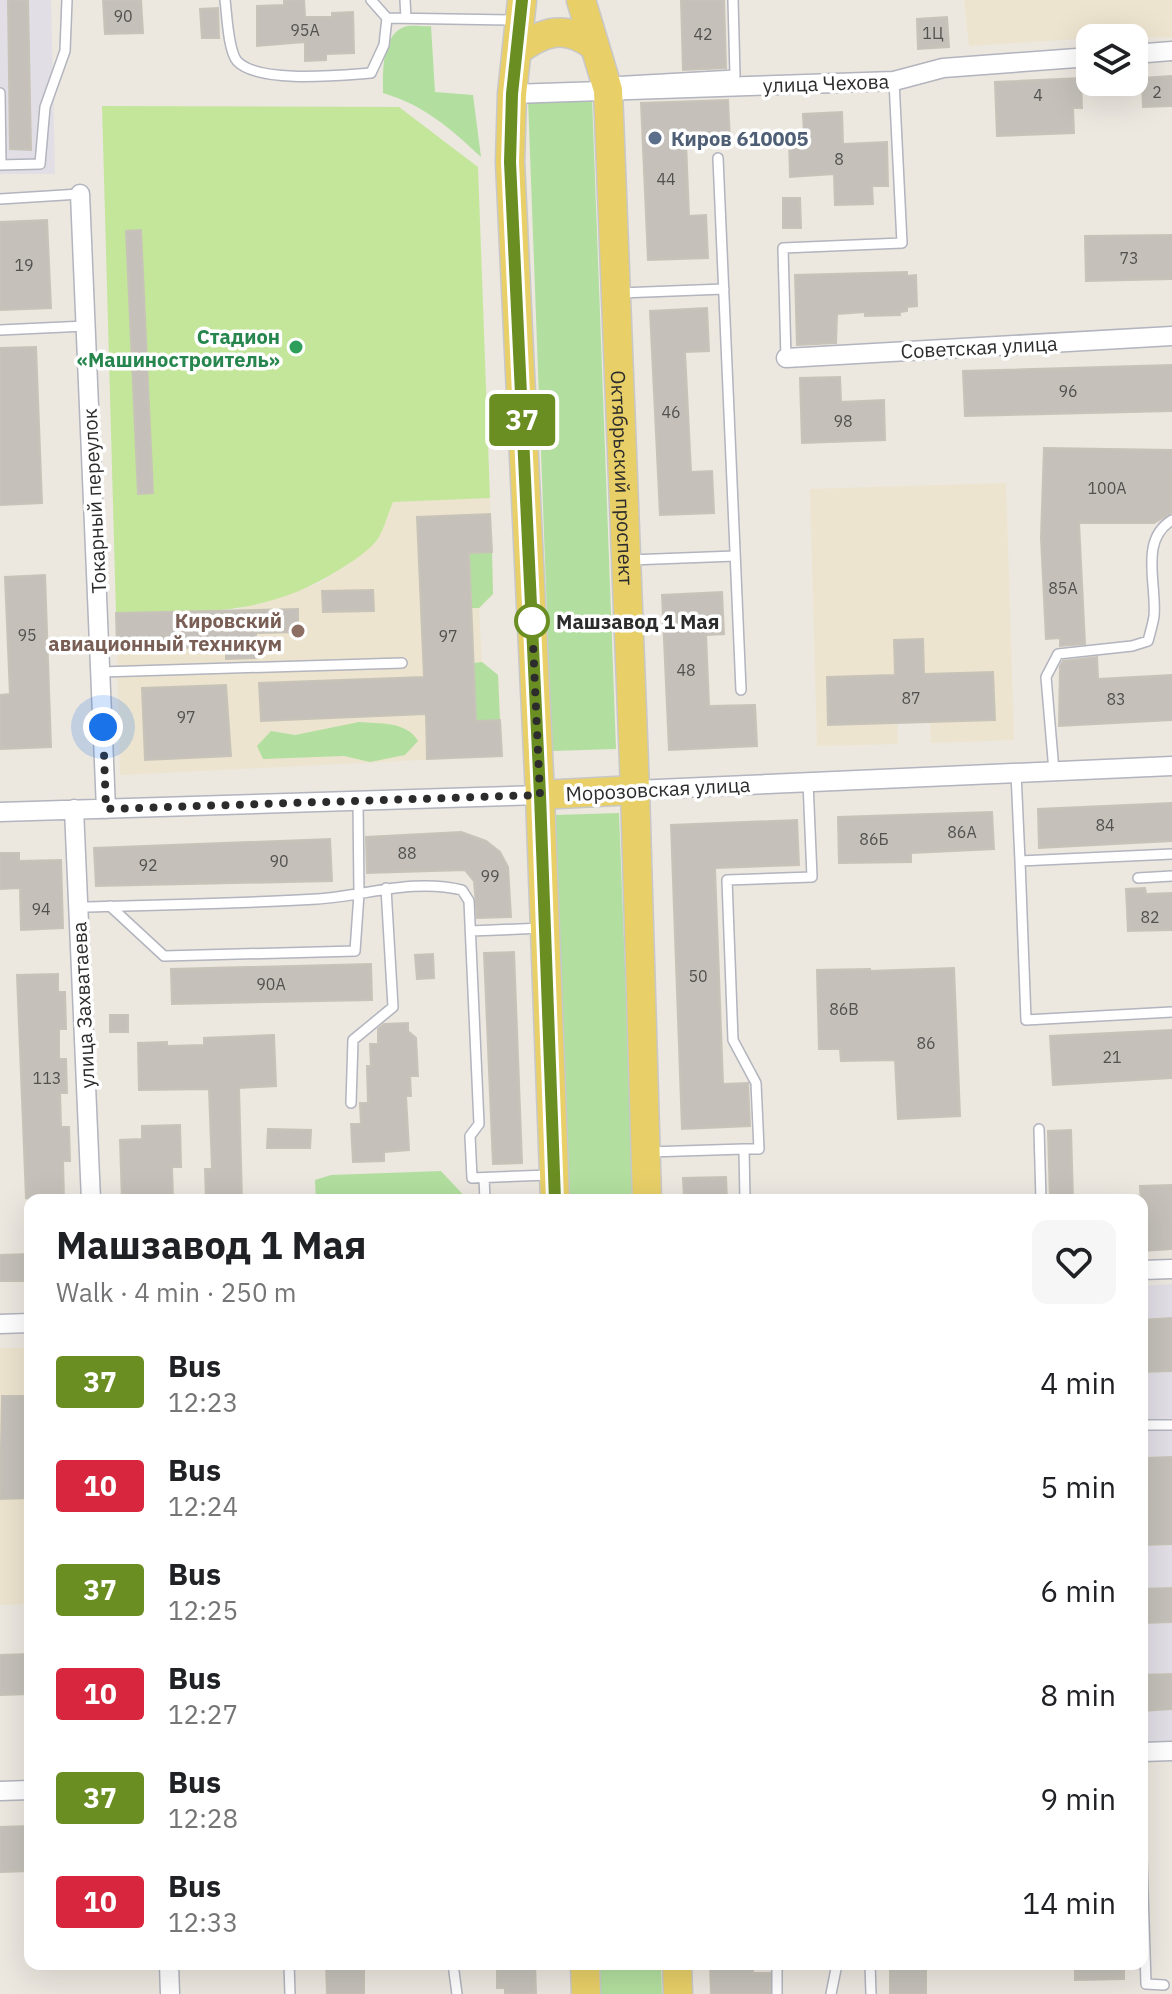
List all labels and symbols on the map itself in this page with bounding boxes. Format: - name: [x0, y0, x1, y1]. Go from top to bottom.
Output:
- house number: 90: [113, 6, 133, 26]
- house number: 95А: [290, 20, 320, 40]
- house number: 1Ц: [922, 23, 944, 43]
- house number: 42: [693, 24, 713, 44]
- street label: улица Чехова: [762, 67, 890, 99]
- house number: 2: [1152, 82, 1162, 102]
- house number: 4: [1033, 85, 1043, 105]
- place label: Киров 610005: [671, 125, 808, 152]
- marker: Киров 610005: [646, 129, 664, 147]
- house number: 8: [834, 149, 844, 169]
- house number: 44: [656, 169, 676, 189]
- house number: 73: [1119, 248, 1139, 268]
- house number: 19: [14, 255, 34, 275]
- place label: Стадион «Машиностроитель»: [77, 323, 280, 373]
- street label: Советская улица: [900, 329, 1058, 365]
- marker: Стадион «Машиностроитель»: [287, 338, 305, 356]
- street label: Октябрьский проспект: [605, 370, 641, 586]
- house number: 96: [1058, 381, 1078, 401]
- line badge: 37: [486, 394, 558, 446]
- house number: 46: [661, 402, 681, 422]
- street label: Токарный переулок: [76, 408, 112, 594]
- house number: 98: [833, 411, 853, 431]
- house number: 100А: [1087, 478, 1127, 498]
- house number: 85А: [1048, 578, 1078, 598]
- marker: Машзавод 1 Мая: [515, 604, 549, 638]
- place label: Кировский авиационный техникум: [48, 607, 282, 657]
- place label: Машзавод 1 Мая: [556, 608, 719, 635]
- marker: Кировский авиационный техникум: [289, 622, 307, 640]
- house number: 95: [17, 625, 37, 645]
- house number: 97: [438, 626, 458, 646]
- house number: 48: [676, 660, 696, 680]
- house number: 87: [901, 688, 921, 708]
- house number: 83: [1106, 689, 1126, 709]
- your location: [83, 707, 123, 747]
- house number: 97: [176, 707, 196, 727]
- street label: Морозовская улица: [565, 771, 751, 807]
- house number: 84: [1095, 815, 1115, 835]
- house number: 86А: [947, 822, 977, 842]
- house number: 86Б: [859, 829, 889, 849]
- house number: 88: [397, 843, 417, 863]
- house number: 90: [269, 851, 289, 871]
- house number: 92: [138, 855, 158, 875]
- house number: 99: [480, 866, 500, 886]
- house number: 94: [31, 899, 51, 919]
- house number: 82: [1140, 907, 1160, 927]
- street label: улица Захватаева: [65, 921, 101, 1089]
- house number: 50: [688, 966, 708, 986]
- house number: 90А: [256, 974, 286, 994]
- house number: 86В: [829, 999, 859, 1019]
- house number: 86: [916, 1033, 936, 1053]
- house number: 21: [1102, 1047, 1122, 1067]
- house number: 113: [33, 1068, 61, 1088]

